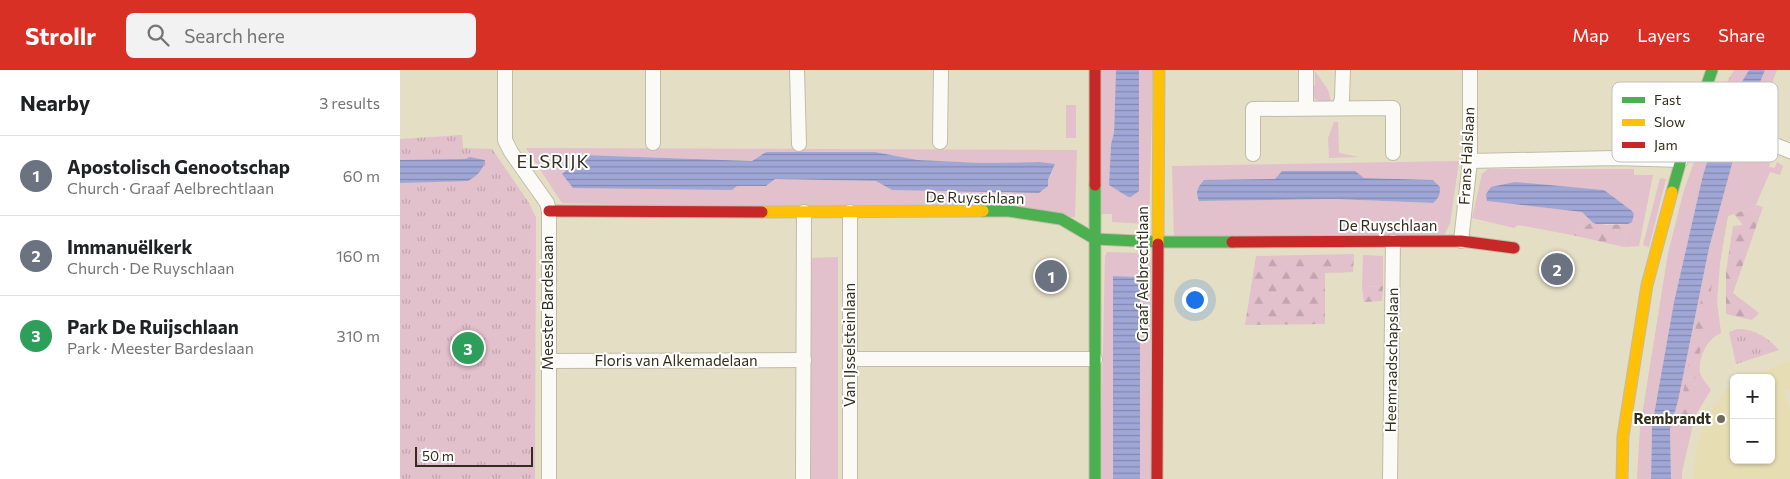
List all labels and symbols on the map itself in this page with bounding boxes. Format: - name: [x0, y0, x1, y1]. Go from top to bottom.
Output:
- legend: [1612, 82, 1778, 162]
- text: Fast: [1654, 91, 1681, 108]
- street label: Frans Halslaan: [1454, 106, 1478, 205]
- text: Slow: [1654, 113, 1685, 130]
- text: Jam: [1654, 136, 1678, 153]
- district label: ELSRIJK: [517, 150, 589, 172]
- street label: De Ruyschlaan: [925, 187, 1025, 207]
- street label: Graaf Aelbrechtlaan: [1133, 206, 1151, 342]
- street label: De Ruyschlaan: [1339, 216, 1437, 234]
- street label: Meester Bardeslaan: [538, 236, 556, 370]
- pin: 2: [1541, 250, 1573, 288]
- pin: 1: [1035, 257, 1067, 295]
- street label: Van IJsselsteinlaan: [840, 283, 858, 407]
- your location: [1182, 287, 1208, 313]
- street label: Heemraadschapslaan: [1381, 287, 1401, 432]
- pin: 3: [452, 329, 484, 367]
- street label: Floris van Alkemadelaan: [594, 351, 758, 369]
- place label: Rembrandt: [1634, 409, 1711, 427]
- marker: Rembrandt: [1715, 413, 1727, 425]
- scale bar: [415, 444, 532, 467]

